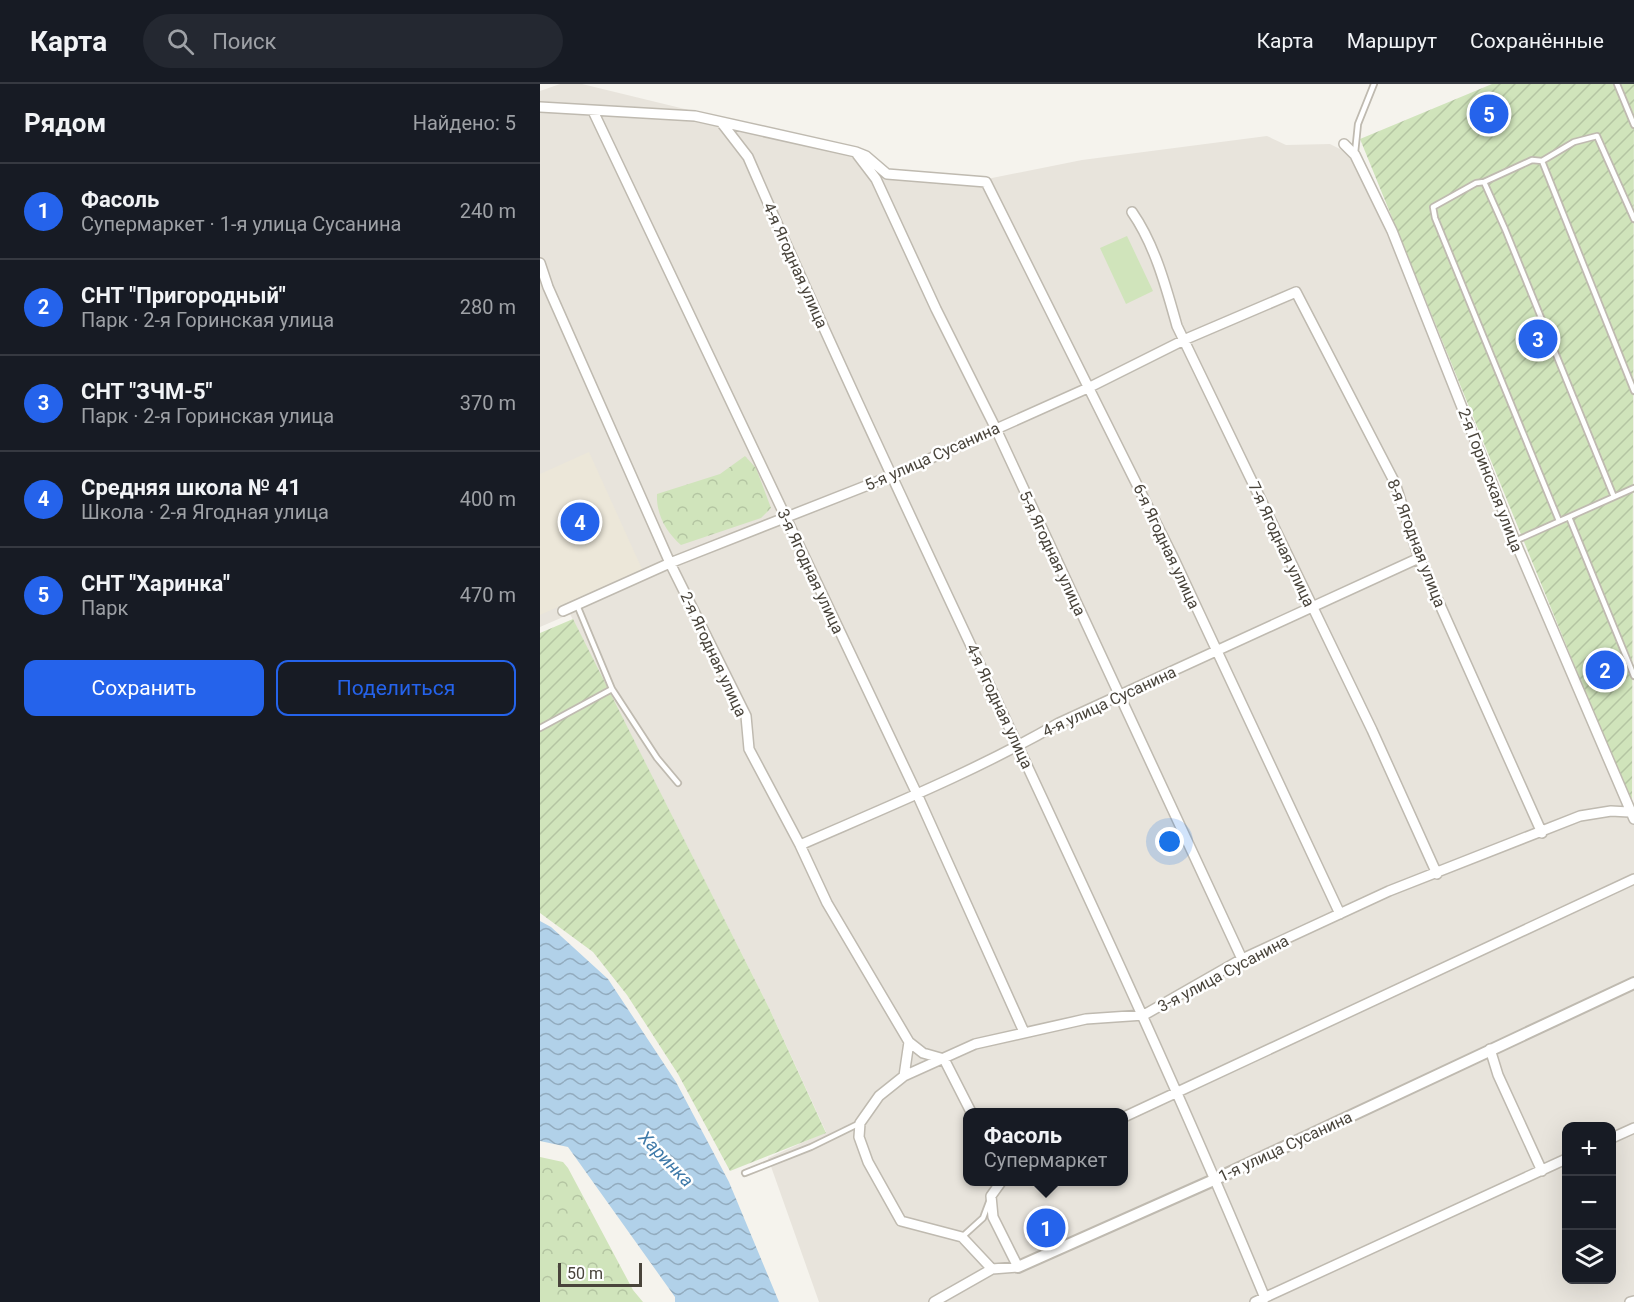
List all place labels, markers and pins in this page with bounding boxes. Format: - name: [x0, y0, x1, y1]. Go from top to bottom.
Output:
- pin: 5: [1470, 92, 1508, 136]
- pin: 3: [1518, 316, 1558, 362]
- pin: 4: [560, 500, 600, 544]
- pin: 2: [1586, 648, 1624, 692]
- pin: 1: [1026, 1206, 1066, 1250]

